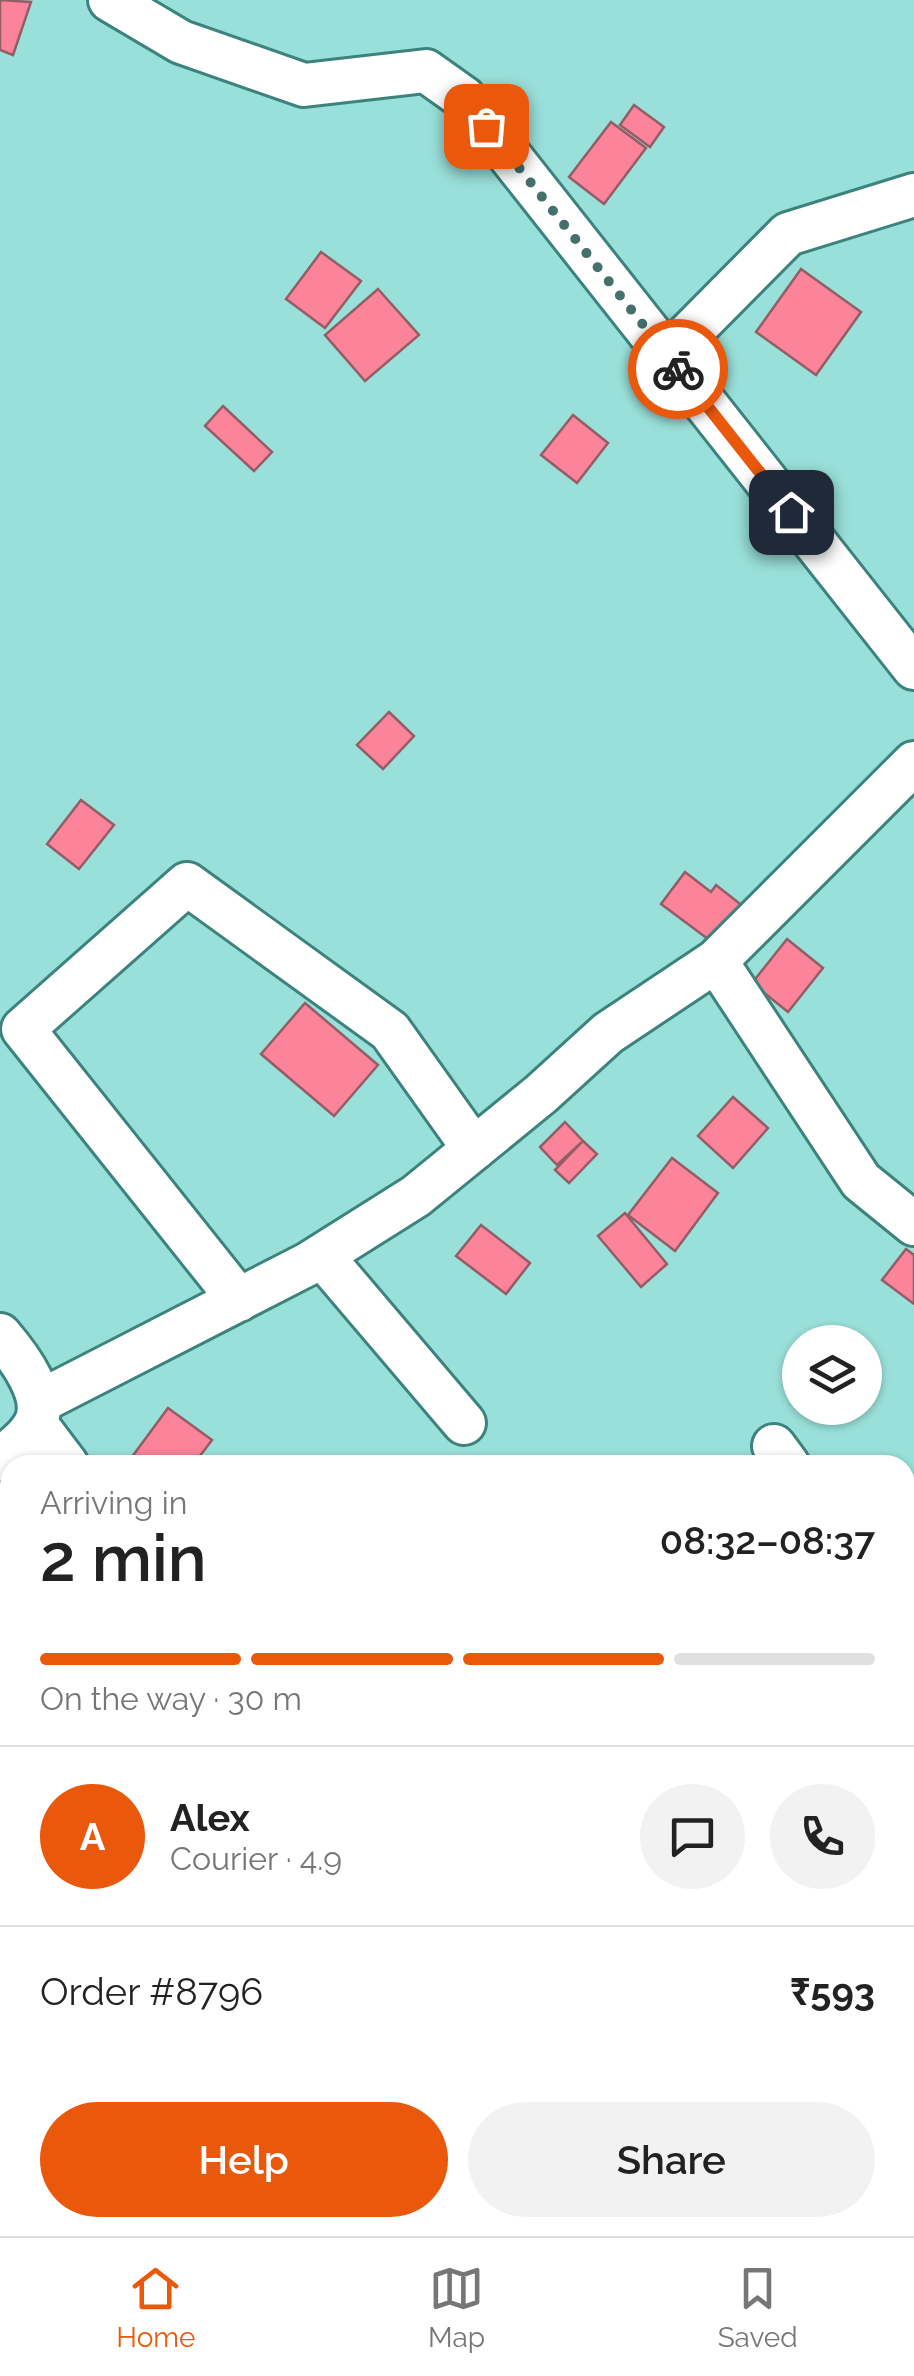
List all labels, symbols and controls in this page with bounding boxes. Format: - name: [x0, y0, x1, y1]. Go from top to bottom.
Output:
- pin: [444, 84, 529, 169]
- icon: bag: [459, 99, 514, 154]
- courier: [628, 319, 728, 419]
- icon: bike: [651, 342, 706, 397]
- pin: [749, 470, 834, 555]
- icon: home: [764, 485, 819, 540]
- map controls: [782, 1325, 882, 1425]
- button: layers: [782, 1325, 882, 1425]
- text: Arriving in: [40, 1484, 187, 1521]
- text: 08:32–08:37: [660, 1518, 875, 1563]
- text: 2 min: [40, 1520, 207, 1596]
- text: On the way · 30 m: [40, 1680, 302, 1717]
- button: chat: [640, 1784, 745, 1889]
- button: phone: [770, 1784, 875, 1889]
- text: Alex: [170, 1795, 250, 1840]
- text: A: [80, 1814, 105, 1859]
- text: Courier · 4.9: [170, 1840, 342, 1877]
- text: Order #8796: [40, 1969, 263, 2014]
- text: ₹593: [790, 1969, 875, 2014]
- button: Help: [40, 2102, 448, 2217]
- button: Share: [468, 2102, 875, 2217]
- tab: Home: [116, 2261, 196, 2354]
- tab: Map: [428, 2261, 485, 2354]
- tab: Saved: [718, 2261, 798, 2354]

